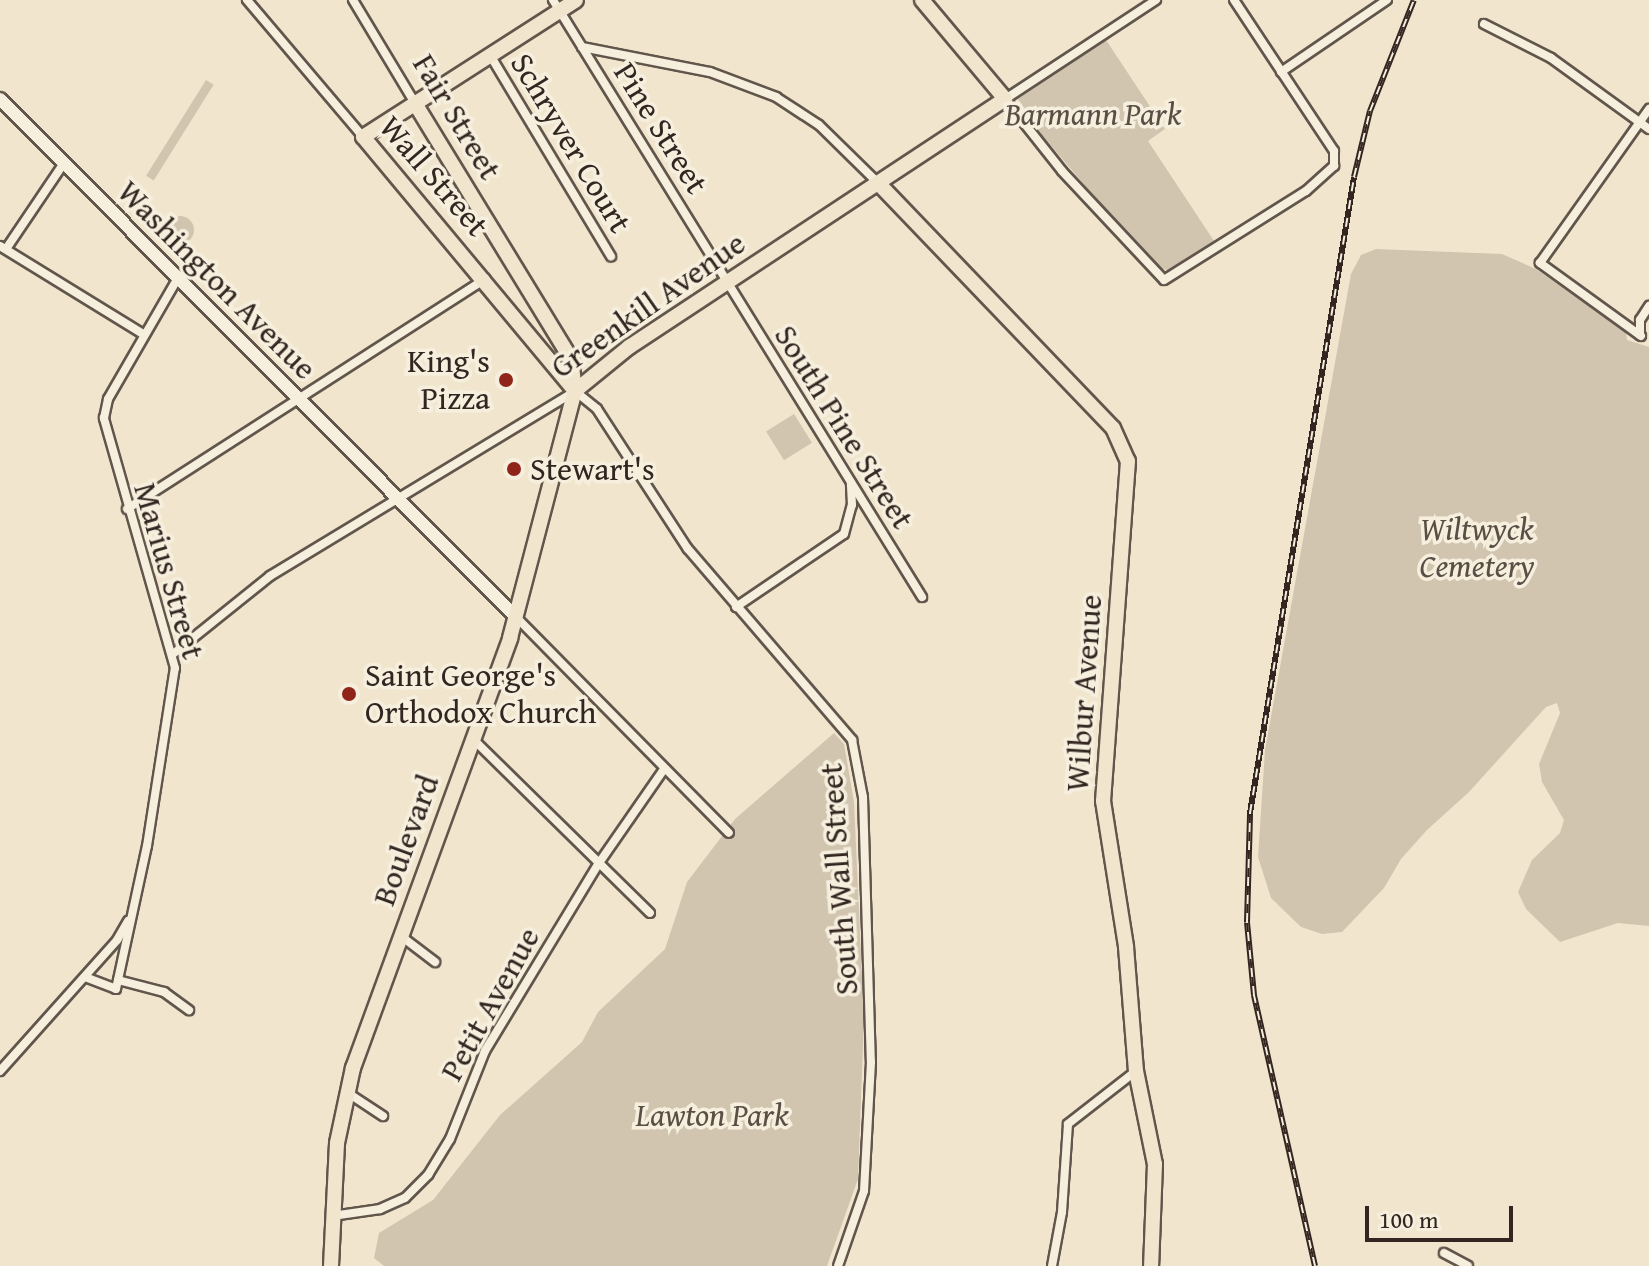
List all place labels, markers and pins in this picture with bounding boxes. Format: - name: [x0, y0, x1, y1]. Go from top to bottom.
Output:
- place label: King's Pizza: [407, 343, 490, 418]
- marker: King's Pizza: [497, 371, 515, 389]
- place label: Stewart's: [530, 450, 655, 488]
- marker: Stewart's: [505, 460, 523, 478]
- place label: Saint George's Orthodox Church: [365, 657, 596, 732]
- marker: Saint George's Orthodox Church: [340, 685, 358, 703]

